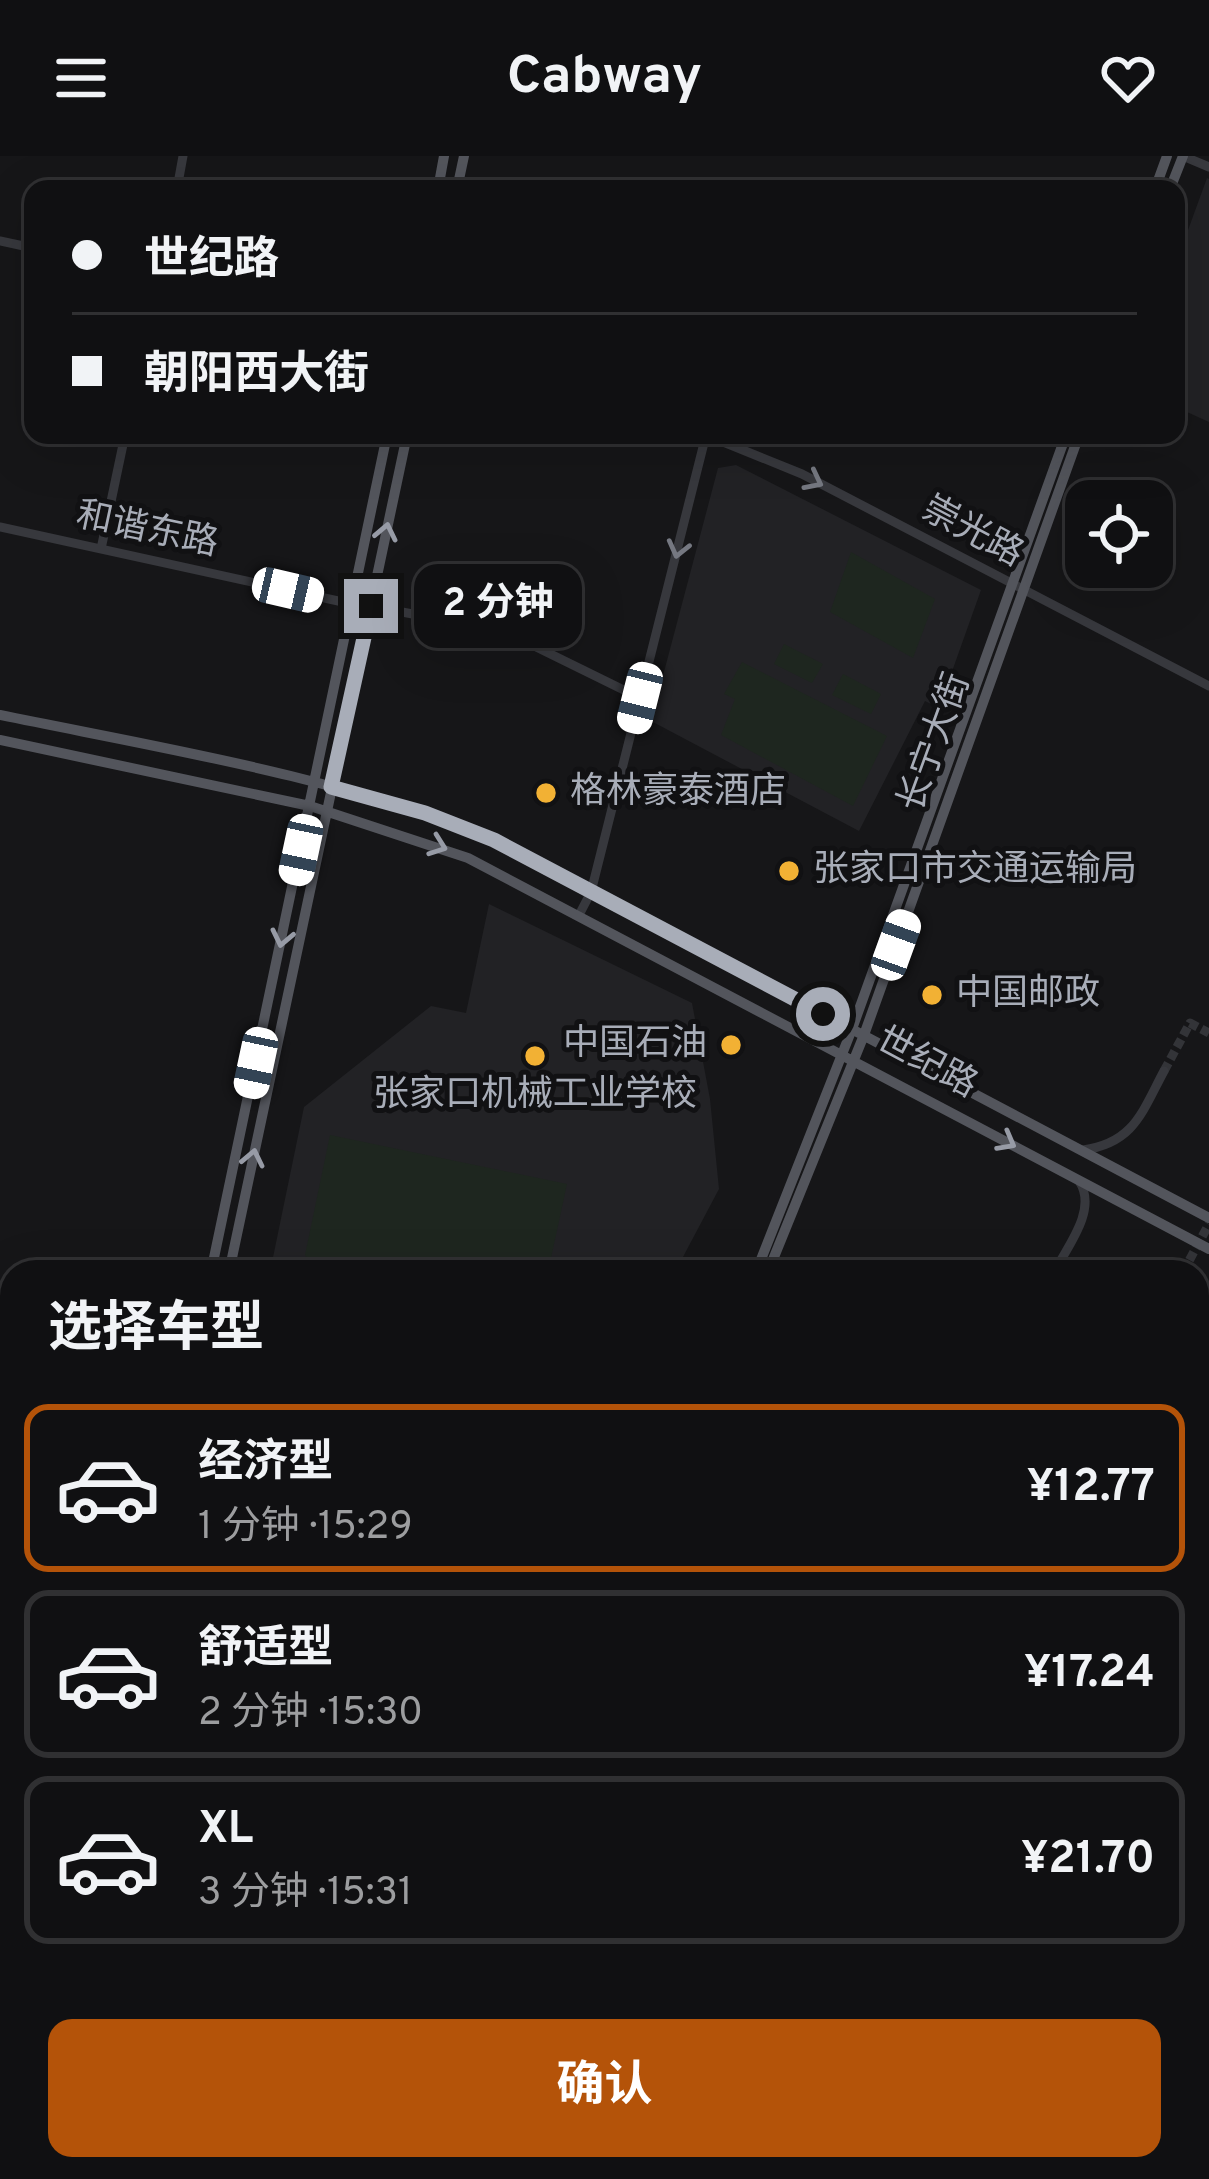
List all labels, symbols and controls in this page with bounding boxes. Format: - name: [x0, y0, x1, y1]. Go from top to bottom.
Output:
- text: Cabway: [507, 44, 702, 113]
- icon: menu: [48, 45, 114, 111]
- icon: heart: [1095, 45, 1161, 111]
- text: 世纪路: [144, 233, 279, 290]
- text: 朝阳西大街: [144, 348, 369, 405]
- one-way arrow: [802, 466, 823, 490]
- map controls: [1065, 480, 1173, 588]
- button: locate: [1065, 480, 1173, 588]
- street label: 崇光路: [914, 487, 1030, 579]
- street label: 和谐东路: [72, 494, 222, 568]
- one-way arrow: [373, 523, 398, 543]
- one-way arrow: [667, 538, 692, 558]
- car: [249, 564, 327, 616]
- callout: 2 分钟: [413, 564, 581, 648]
- route end: [344, 579, 398, 633]
- text: 2 分钟: [442, 581, 554, 630]
- car: [614, 659, 666, 737]
- street label: 长宁大街: [890, 667, 982, 819]
- place label: 格林豪泰酒店: [570, 770, 786, 816]
- marker: 格林豪泰酒店: [533, 780, 559, 806]
- car: [276, 811, 326, 889]
- one-way arrow: [426, 832, 447, 856]
- place label: 张家口市交通运输局: [813, 848, 1137, 894]
- marker: 张家口市交通运输局: [776, 858, 802, 884]
- car: [867, 905, 925, 985]
- one-way arrow: [270, 927, 296, 947]
- place label: 中国邮政: [956, 972, 1100, 1018]
- marker: 中国邮政: [919, 982, 945, 1008]
- route start: [796, 987, 850, 1041]
- street label: 世纪路: [868, 1018, 984, 1110]
- place label: 中国石油: [563, 1022, 707, 1068]
- car: [231, 1024, 281, 1102]
- marker: 中国石油: [718, 1032, 744, 1058]
- marker: 张家口机械工业学校: [522, 1043, 548, 1069]
- place label: 张家口机械工业学校: [373, 1073, 697, 1119]
- one-way arrow: [995, 1127, 1016, 1150]
- one-way arrow: [239, 1148, 265, 1168]
- text: 选择车型: [48, 1297, 264, 1366]
- icon: car: [54, 1434, 162, 1542]
- text: 经济型: [198, 1436, 333, 1493]
- text: ¥12.77: [1027, 1460, 1155, 1517]
- text: 1 分钟 · 15:29: [198, 1504, 413, 1553]
- icon: car: [54, 1620, 162, 1728]
- text: 舒适型: [198, 1622, 333, 1679]
- text: ¥17.24: [1024, 1646, 1155, 1703]
- text: 2 分钟 · 15:30: [198, 1690, 423, 1739]
- text: XL: [198, 1802, 253, 1859]
- icon: car: [54, 1806, 162, 1914]
- text: ¥21.70: [1021, 1832, 1155, 1889]
- text: 3 分钟 · 15:31: [198, 1870, 412, 1919]
- button: 确认: [48, 2019, 1161, 2157]

